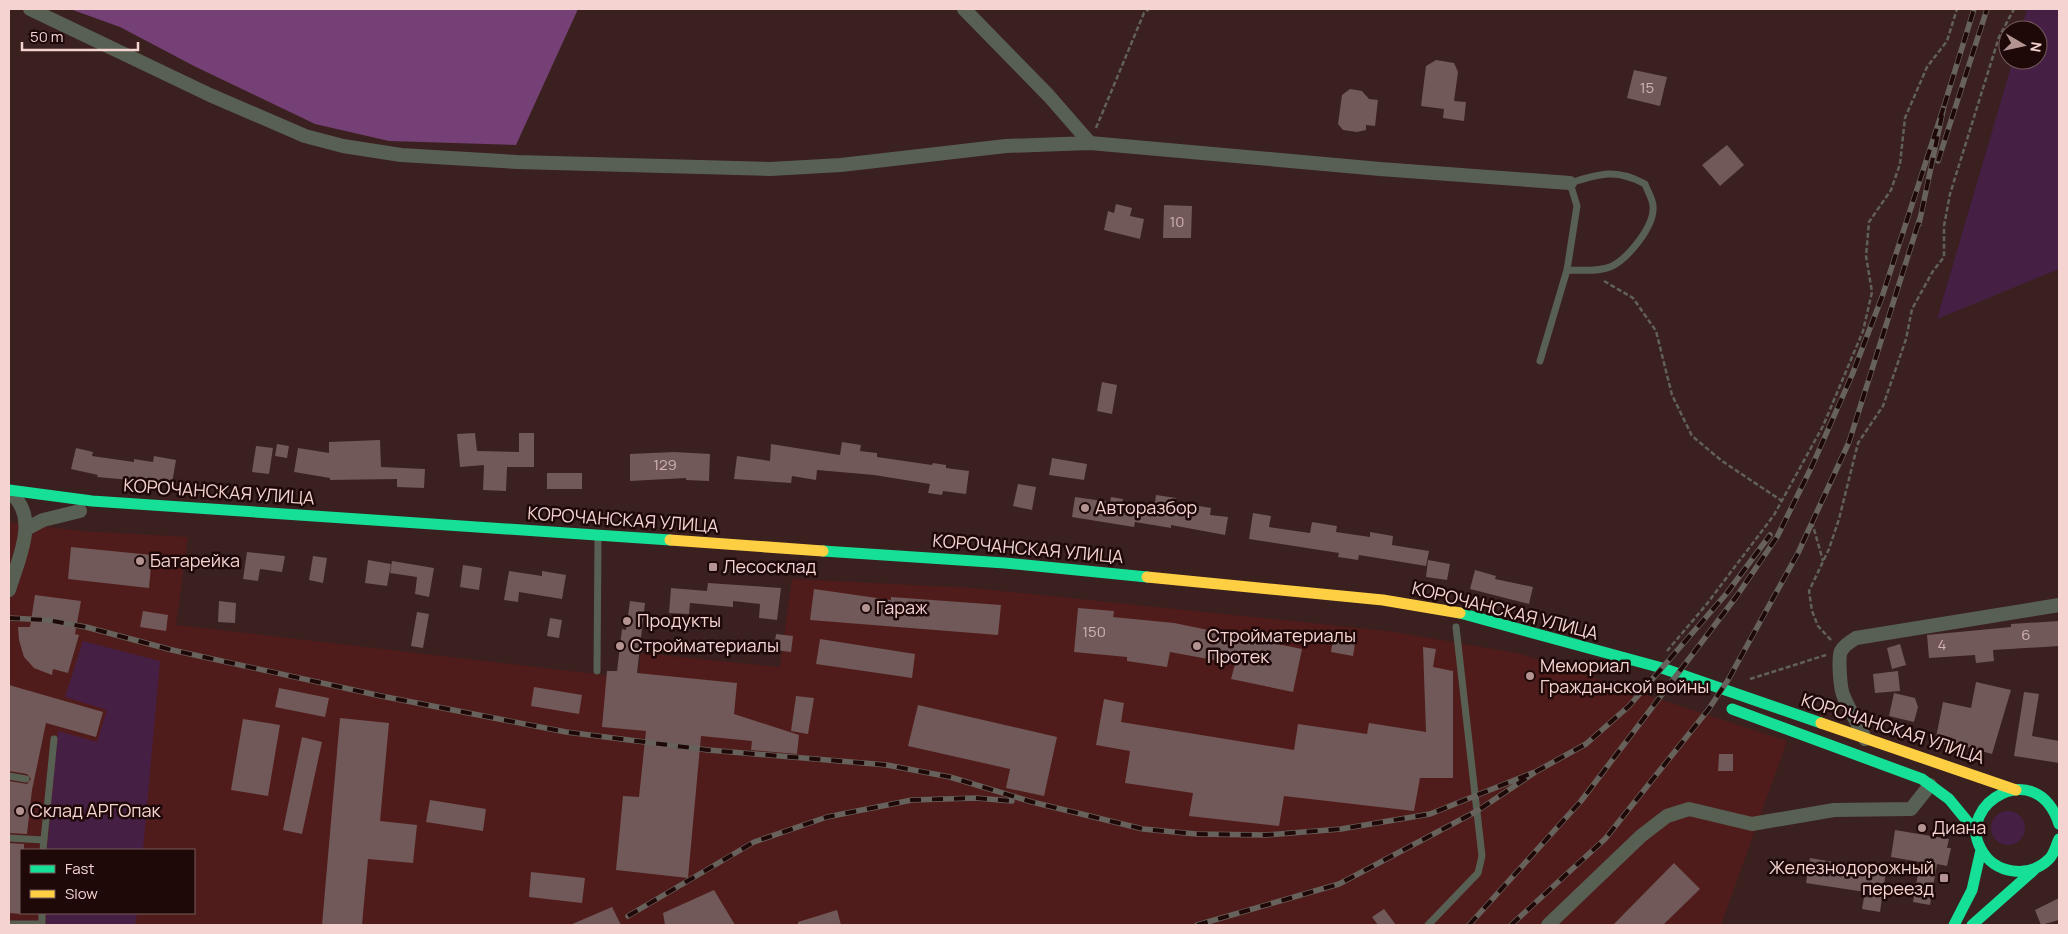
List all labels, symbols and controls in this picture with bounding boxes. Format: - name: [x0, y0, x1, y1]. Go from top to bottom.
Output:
- scale bar: [22, 20, 139, 52]
- north arrow: [1998, 20, 2048, 70]
- text: 50 m: [30, 26, 64, 47]
- text: N: [2026, 41, 2047, 54]
- house number: 15: [1640, 77, 1654, 98]
- house number: 10: [1170, 211, 1185, 232]
- house number: 129: [653, 454, 677, 475]
- street label: КОРОЧАНСКАЯ УЛИЦА: [123, 472, 316, 510]
- place label: Авторазбор: [1095, 495, 1197, 519]
- street label: КОРОЧАНСКАЯ УЛИЦА: [527, 500, 720, 538]
- marker: Авторазбор: [1079, 502, 1091, 514]
- street label: КОРОЧАНСКАЯ УЛИЦА: [932, 528, 1125, 568]
- place label: Батарейка: [150, 548, 240, 572]
- place label: Лесосклад: [723, 554, 817, 578]
- marker: Батарейка: [134, 555, 146, 567]
- marker: Лесосклад: [707, 561, 719, 573]
- street label: КОРОЧАНСКАЯ УЛИЦА: [1409, 575, 1602, 645]
- place label: Гараж: [876, 595, 928, 619]
- marker: Гараж: [860, 602, 872, 614]
- place label: Продукты: [637, 608, 721, 632]
- marker: Продукты: [621, 615, 633, 627]
- house number: 150: [1082, 621, 1106, 642]
- place label: Стройматериалы Протек: [1207, 623, 1356, 668]
- house number: 6: [2021, 624, 2031, 645]
- place label: Стройматериалы: [630, 633, 779, 657]
- house number: 4: [1938, 634, 1947, 655]
- marker: Стройматериалы: [614, 640, 626, 652]
- marker: Стройматериалы Протек: [1191, 640, 1203, 652]
- place label: Мемориал Гражданской войны: [1540, 653, 1709, 698]
- marker: Мемориал Гражданской войны: [1524, 670, 1536, 682]
- street label: КОРОЧАНСКАЯ УЛИЦА: [1799, 687, 1989, 769]
- place label: Склад АРГОпак: [30, 798, 161, 822]
- marker: Склад АРГОпак: [14, 805, 26, 817]
- place label: Диана: [1932, 815, 1986, 839]
- marker: Диана: [1916, 822, 1928, 834]
- legend: [20, 849, 195, 914]
- place label: Железнодорожный переезд: [1769, 855, 1934, 900]
- text: Fast: [65, 858, 94, 879]
- marker: Железнодорожный переезд: [1938, 872, 1950, 884]
- text: Slow: [65, 883, 98, 904]

